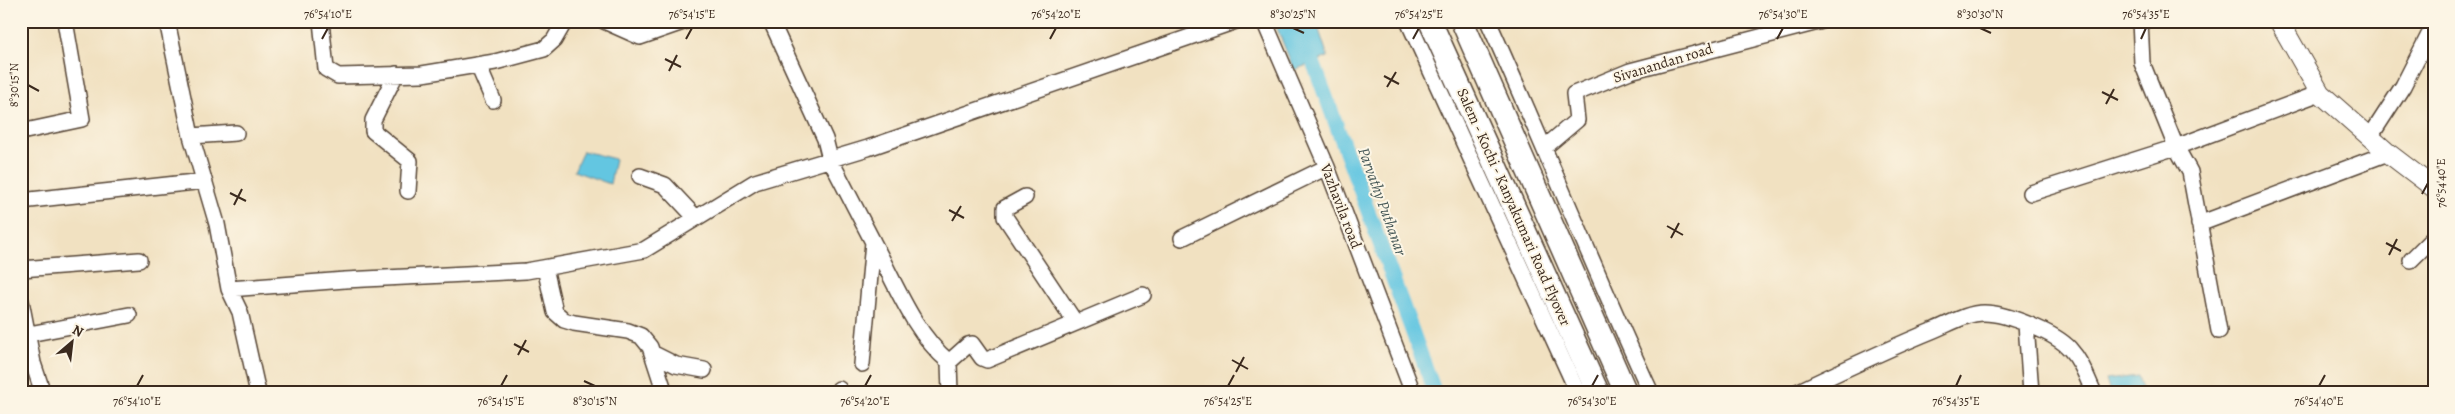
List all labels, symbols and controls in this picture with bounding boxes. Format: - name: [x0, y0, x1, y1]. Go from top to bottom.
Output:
- text: 76°54'10"E: [304, 6, 352, 22]
- text: 76°54'15"E: [669, 6, 715, 22]
- text: 76°54'20"E: [1031, 6, 1081, 22]
- text: 8°30'25"N: [1270, 6, 1316, 22]
- text: 76°54'25"E: [1395, 6, 1443, 22]
- text: 76°54'30"E: [1759, 6, 1807, 22]
- text: 8°30'30"N: [1957, 6, 2004, 22]
- text: 76°54'35"E: [2122, 6, 2170, 22]
- street label: Sivanandan road: [1611, 38, 1716, 88]
- text: 8°30'15"N: [6, 62, 22, 107]
- street label: Salem - Kochi - Kanyakumari Road Flyover: [1452, 85, 1576, 329]
- water label: Parvathy Puthanar: [1352, 144, 1412, 259]
- text: 76°54'40"E: [2433, 158, 2449, 208]
- street label: Vazhavila road: [1315, 160, 1367, 252]
- north arrow: [48, 316, 98, 366]
- text: N: [69, 320, 87, 342]
- text: 76°54'10"E: [113, 393, 161, 409]
- text: 76°54'15"E: [478, 393, 524, 409]
- text: 8°30'15"N: [573, 393, 618, 409]
- text: 76°54'20"E: [840, 393, 890, 409]
- text: 76°54'25"E: [1204, 393, 1252, 409]
- text: 76°54'30"E: [1568, 393, 1616, 409]
- text: 76°54'35"E: [1932, 393, 1980, 409]
- text: 76°54'40"E: [2294, 393, 2344, 409]

